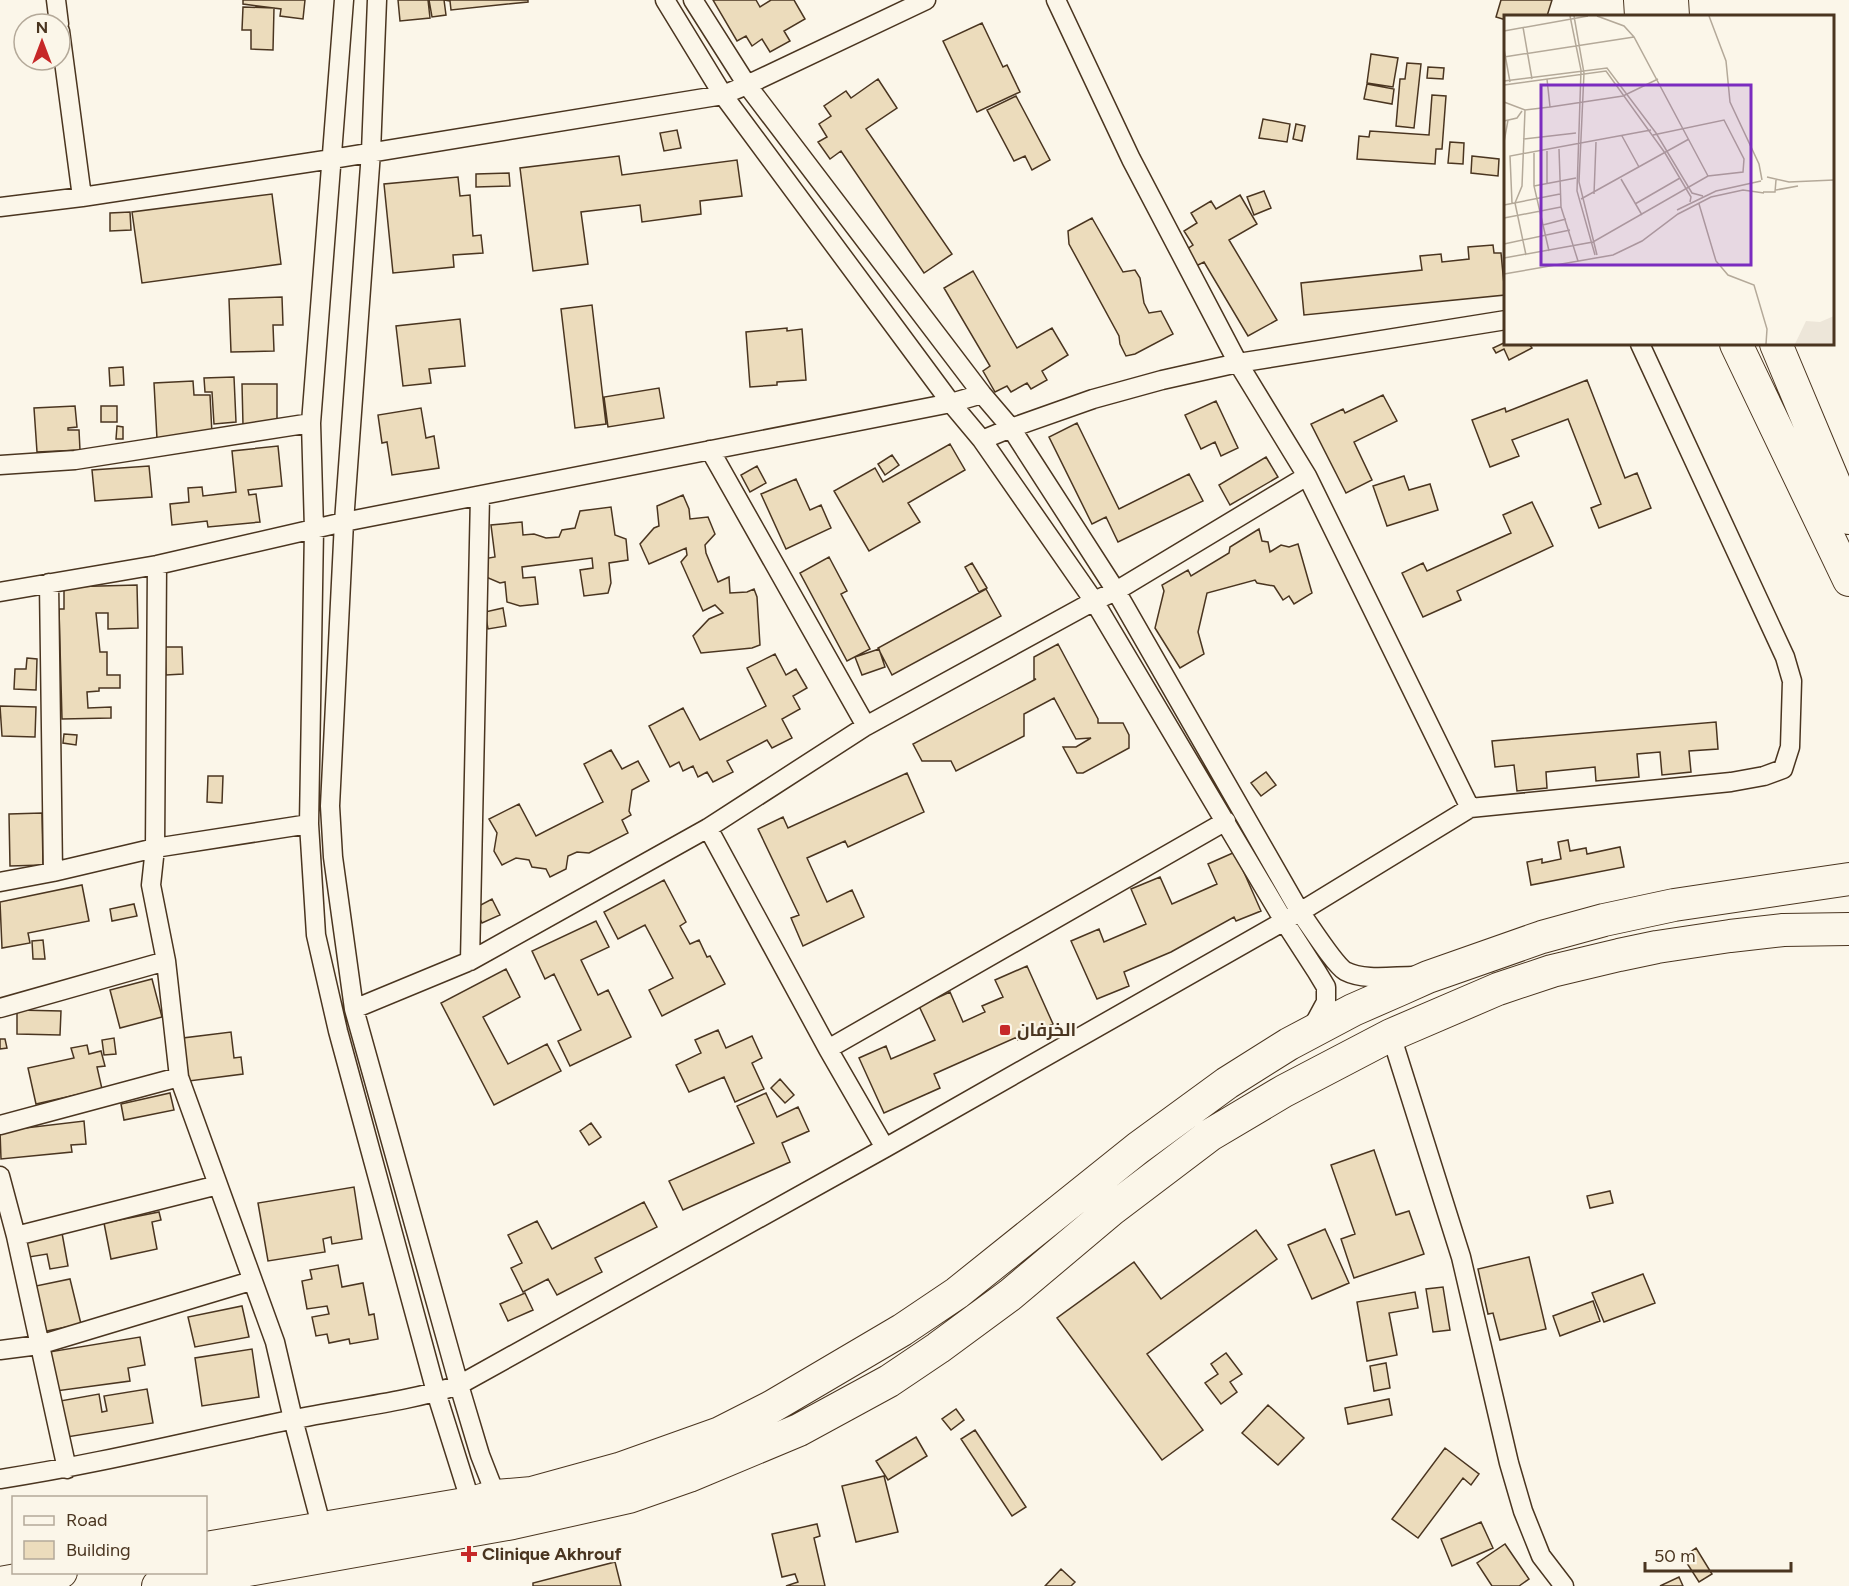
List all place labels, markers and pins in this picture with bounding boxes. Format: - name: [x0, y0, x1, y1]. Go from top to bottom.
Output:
- place label: الخرفان: [1017, 1019, 1076, 1041]
- marker: الخرفان: [998, 1023, 1012, 1037]
- place label: Clinique Akhrouf: [482, 1543, 623, 1565]
- marker: Clinique Akhrouf: [460, 1545, 478, 1563]

